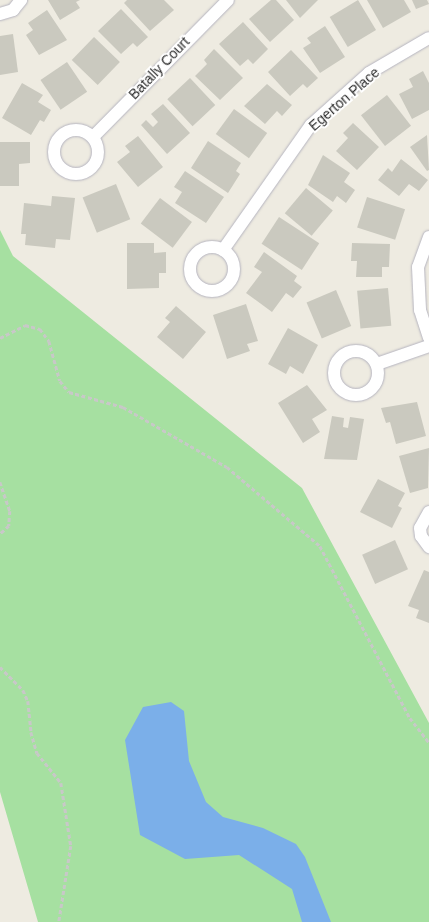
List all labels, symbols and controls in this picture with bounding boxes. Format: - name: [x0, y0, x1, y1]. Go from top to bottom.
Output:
- street label: Batally Court: [125, 33, 193, 103]
- street label: Egerton Place: [305, 64, 383, 134]

